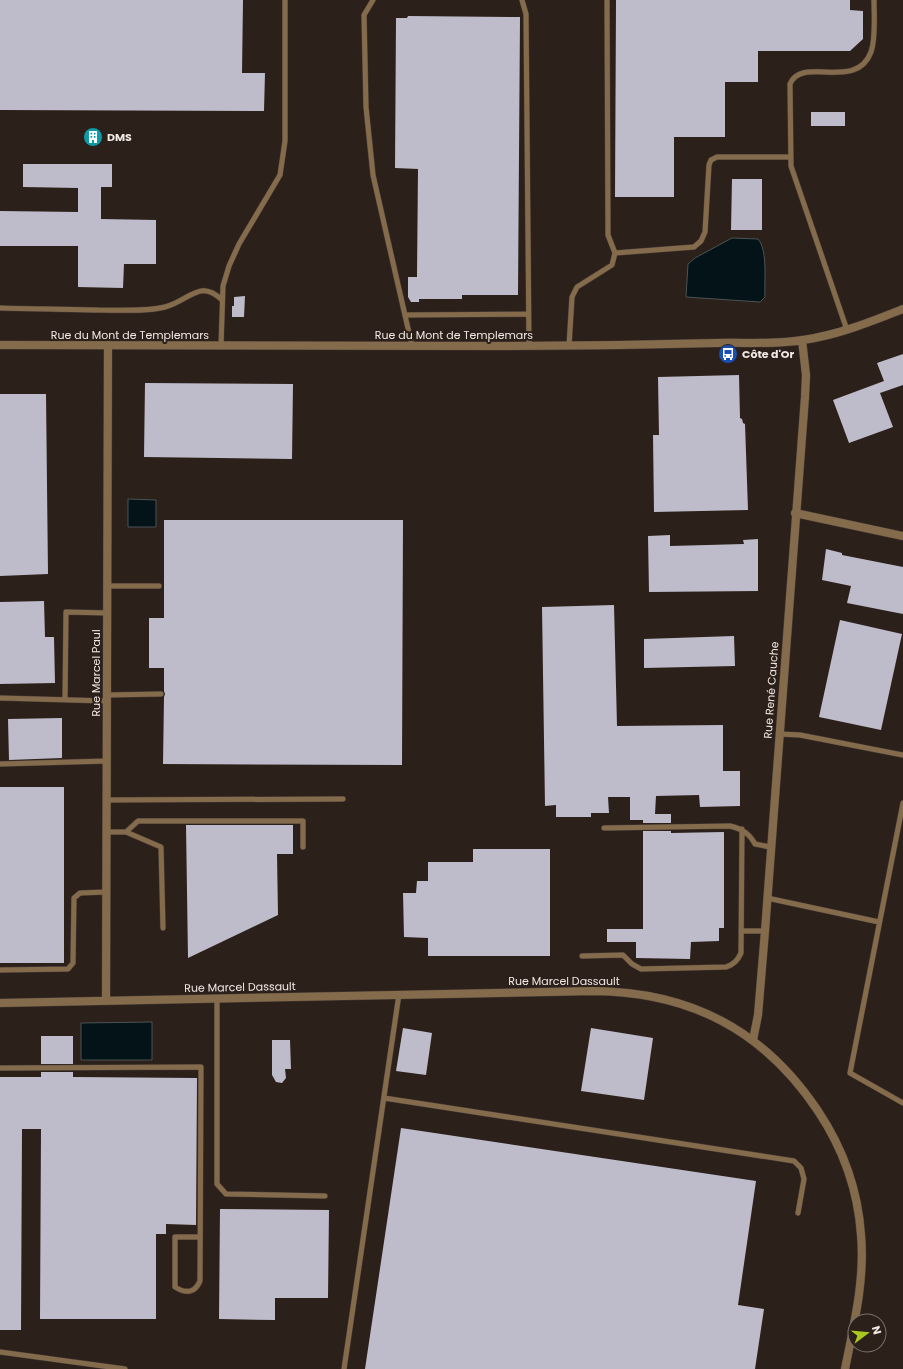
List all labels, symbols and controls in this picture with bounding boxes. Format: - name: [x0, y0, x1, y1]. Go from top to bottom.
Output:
- building icon: DMS: [82, 126, 104, 148]
- place label: DMS: [107, 129, 132, 145]
- street label: Rue du Mont de Templemars: [51, 327, 209, 343]
- street label: Rue du Mont de Templemars: [375, 327, 533, 343]
- bus stop icon: Côte d'Or: [717, 343, 739, 365]
- place label: Côte d'Or: [742, 346, 795, 362]
- street label: Rue Marcel Paul: [88, 629, 104, 717]
- street label: Rue René Cauche: [760, 641, 782, 739]
- street label: Rue Marcel Dassault: [508, 973, 620, 989]
- street label: Rue Marcel Dassault: [184, 978, 296, 996]
- north arrow: [847, 1313, 887, 1353]
- text: N: [868, 1324, 885, 1336]

